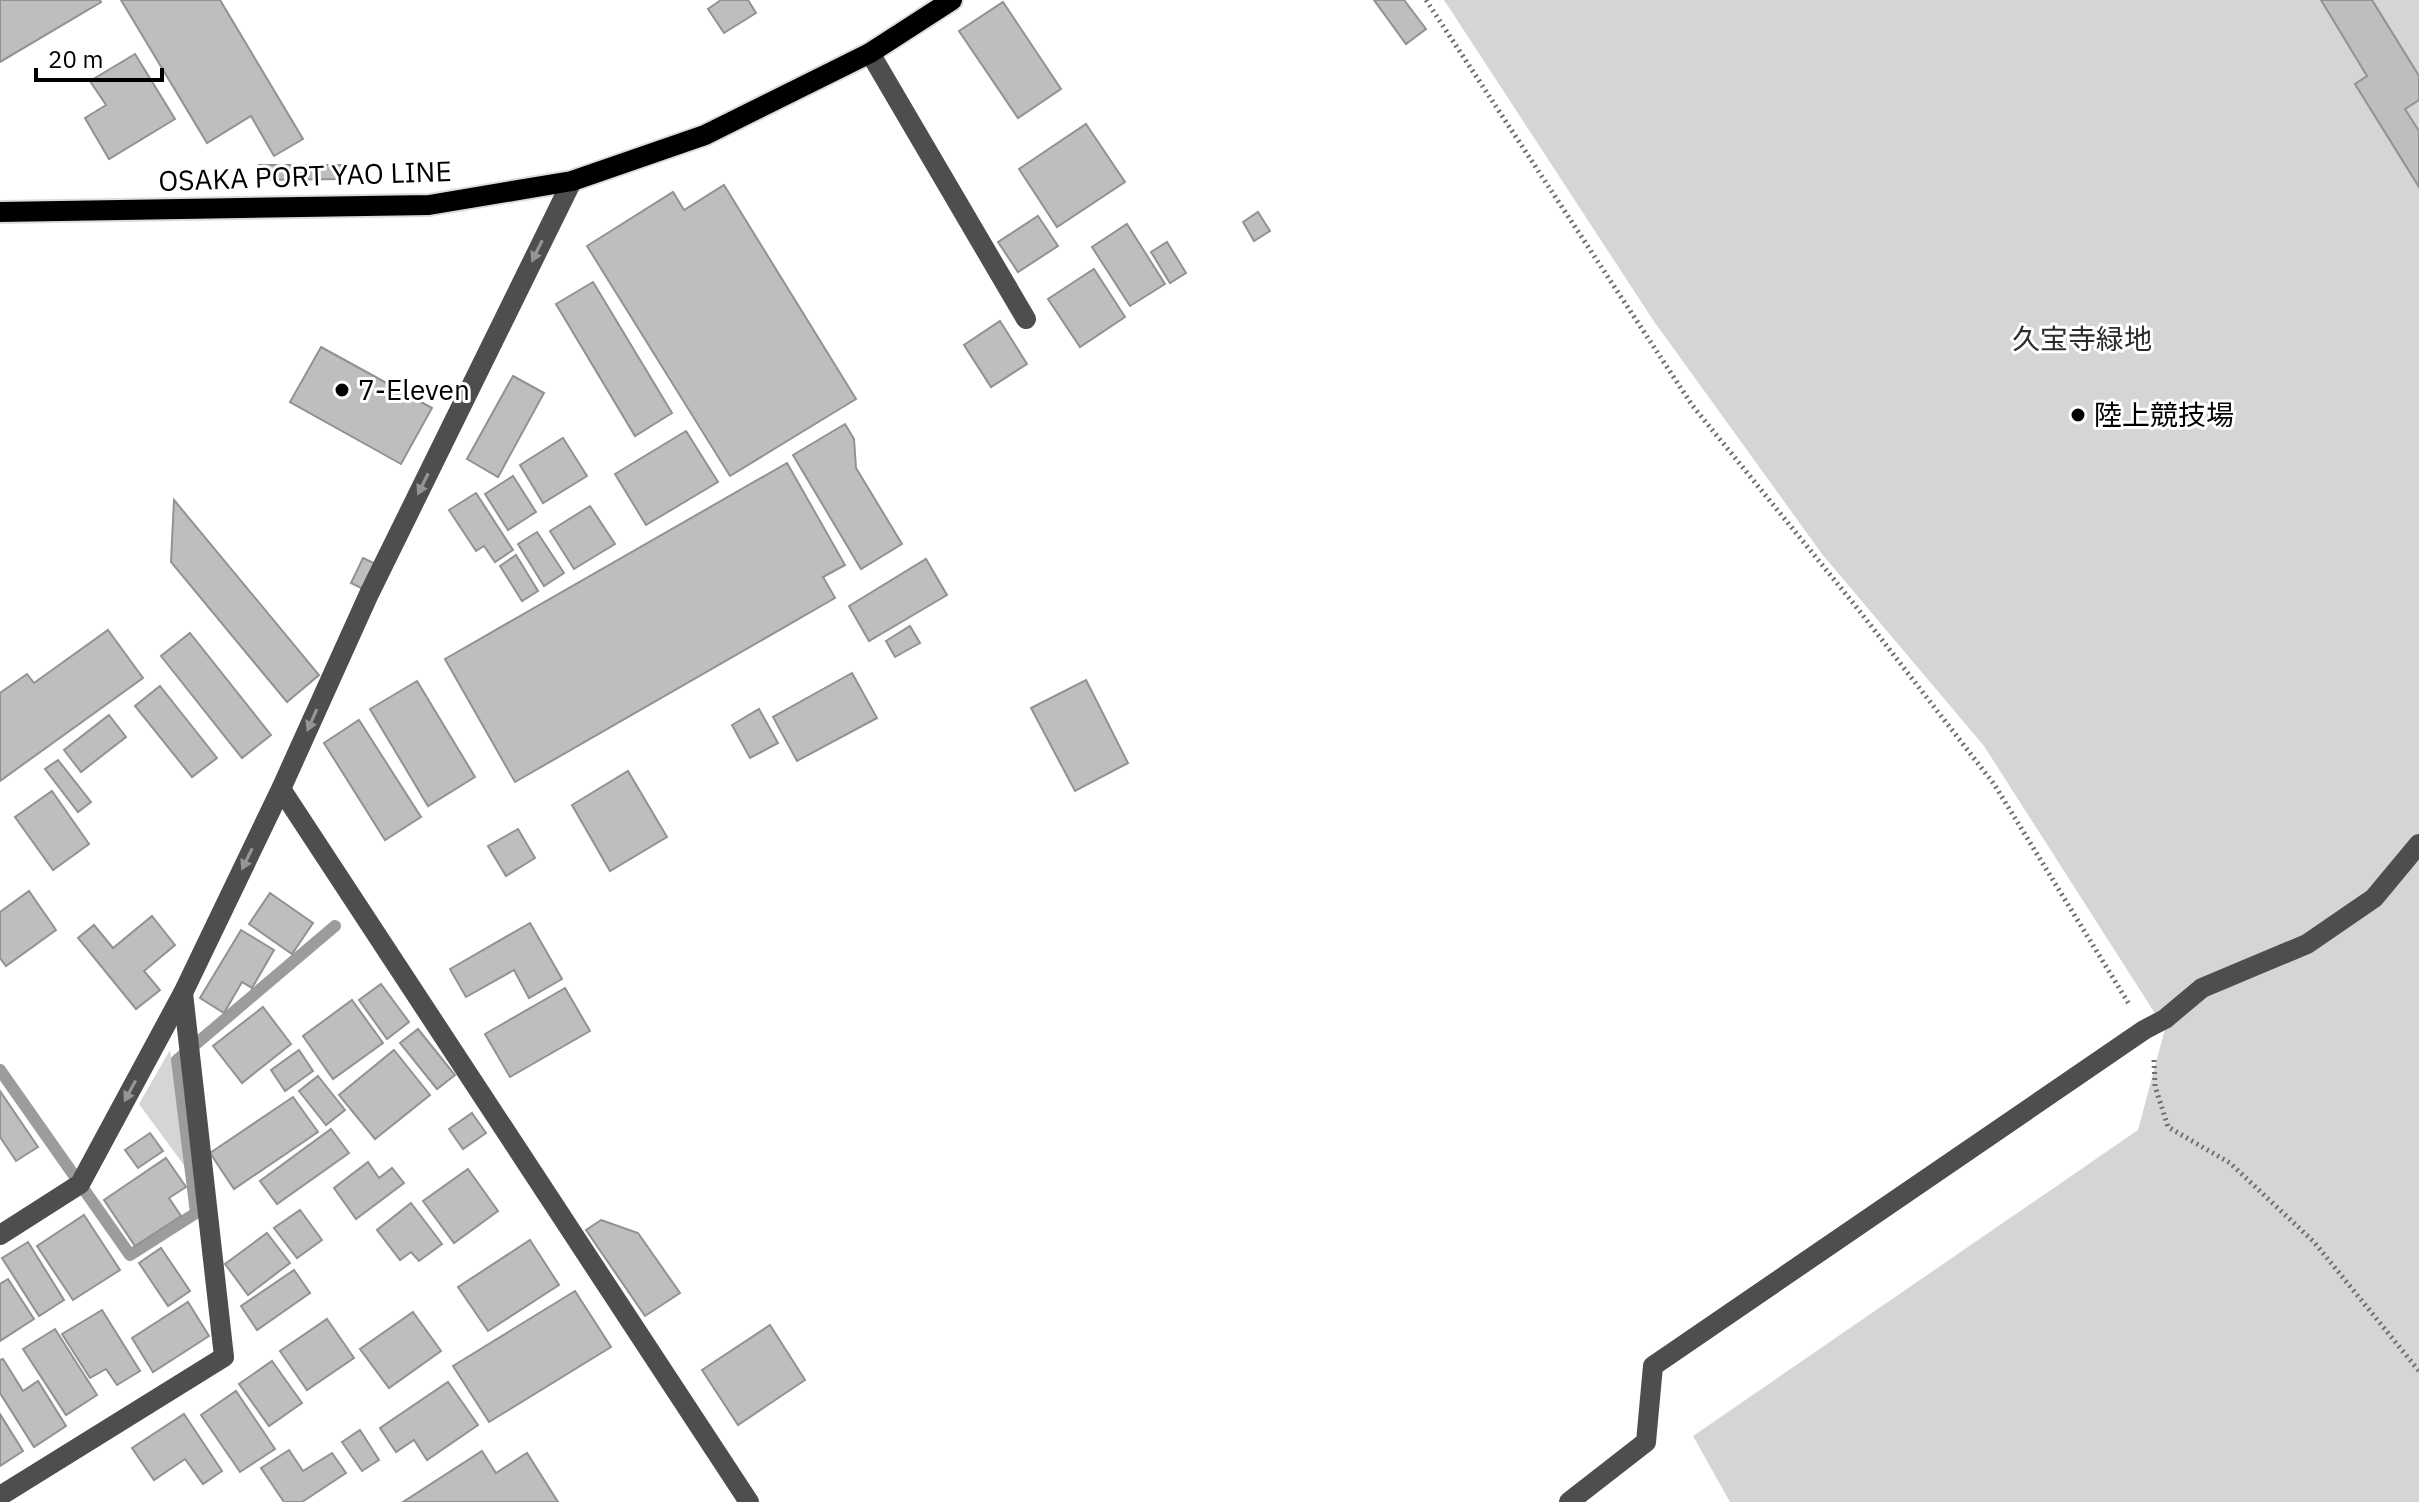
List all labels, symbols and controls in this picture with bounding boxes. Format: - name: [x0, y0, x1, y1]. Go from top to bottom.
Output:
- scale bar: [36, 32, 162, 82]
- text: 20 m: [48, 43, 103, 75]
- street label: OSAKA PORT YAO LINE: [158, 152, 452, 199]
- one-way arrow: [530, 239, 544, 263]
- park label: 久宝寺緑地: [2012, 320, 2152, 357]
- place label: 7-Eleven: [358, 371, 470, 408]
- marker: 7-Eleven: [333, 381, 351, 399]
- place label: 陸上競技場: [2094, 396, 2234, 433]
- marker: 陸上競技場: [2069, 406, 2087, 424]
- one-way arrow: [416, 473, 430, 496]
- one-way arrow: [306, 708, 319, 731]
- one-way arrow: [240, 847, 254, 871]
- one-way arrow: [124, 1080, 138, 1102]

